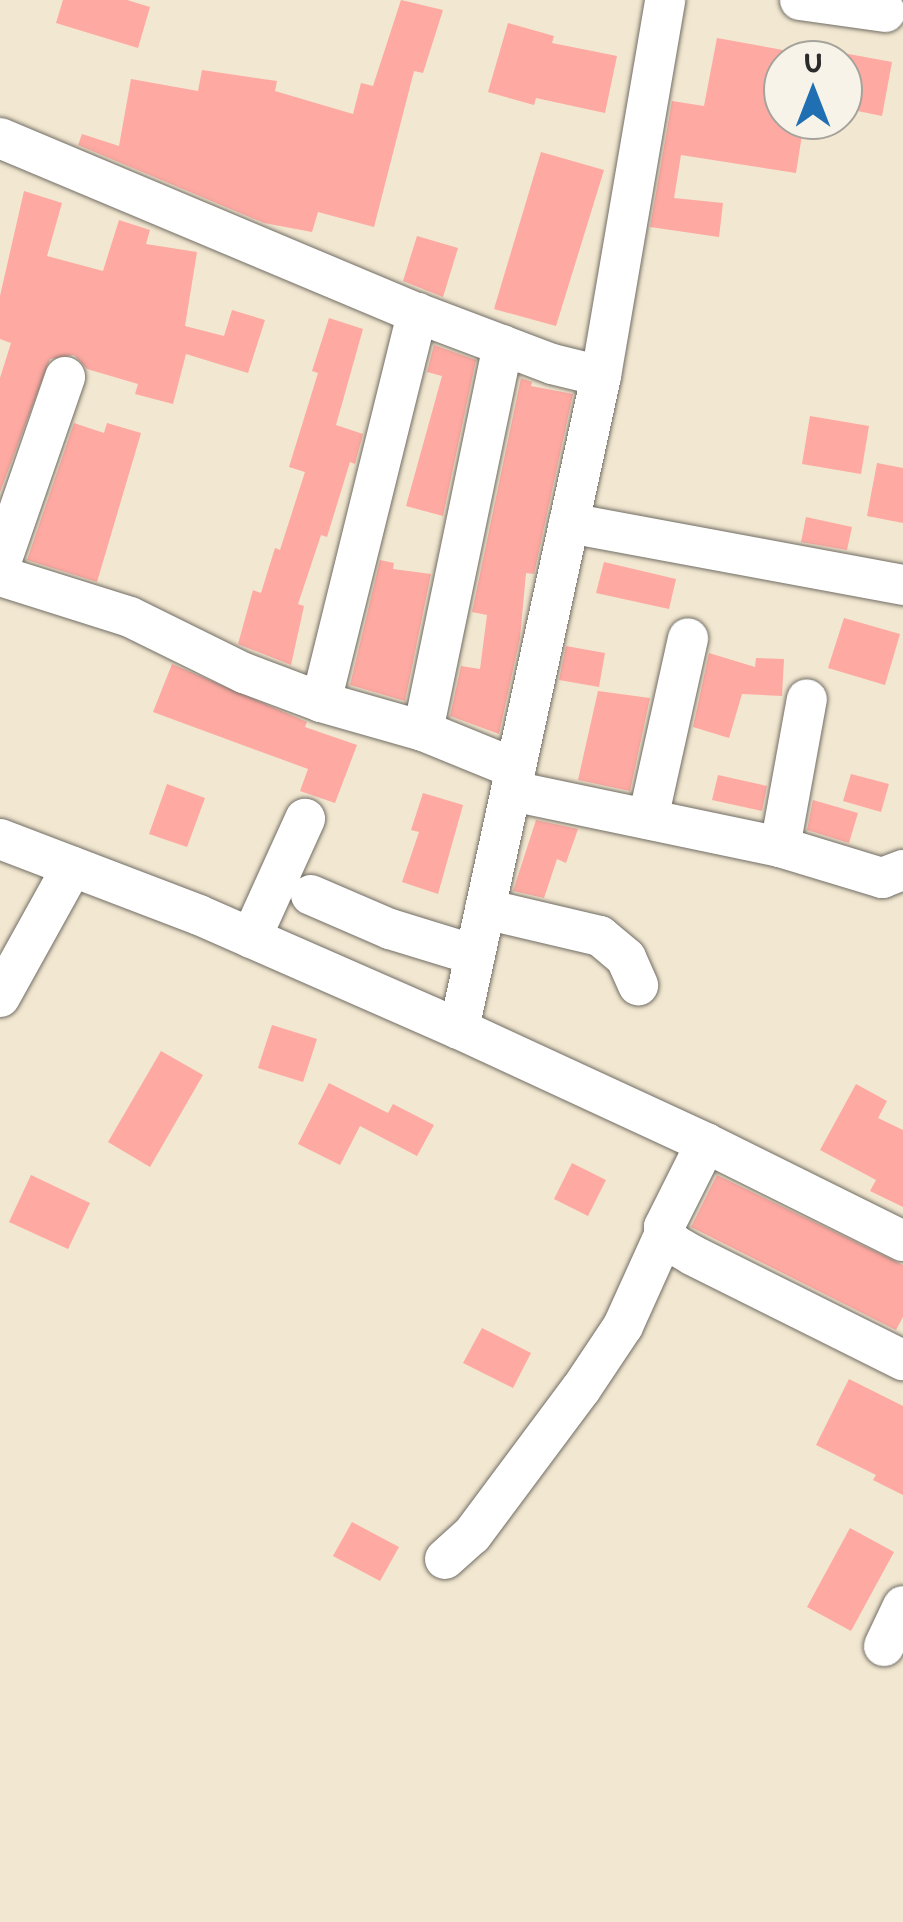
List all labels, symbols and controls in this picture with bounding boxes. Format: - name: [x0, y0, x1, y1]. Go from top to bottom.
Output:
- north arrow: [763, 40, 863, 140]
- text: U: [804, 45, 822, 79]

